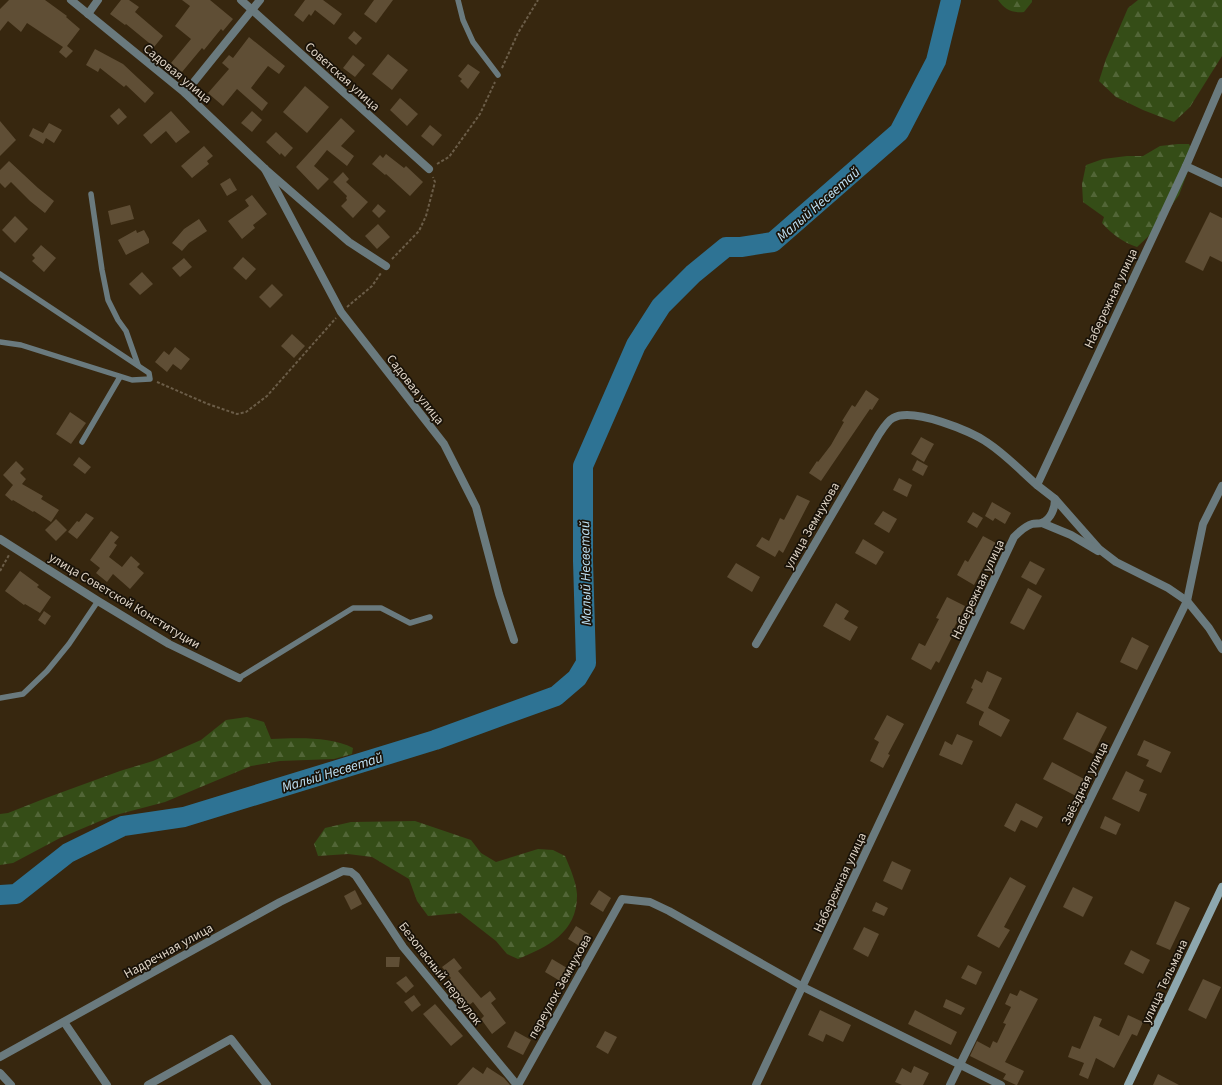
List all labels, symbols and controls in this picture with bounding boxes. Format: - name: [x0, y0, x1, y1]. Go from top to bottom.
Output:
- street label: Советская улица: [301, 38, 384, 115]
- street label: Садовая улица: [139, 40, 216, 108]
- water label: Малый Несветай: [773, 163, 865, 247]
- street label: Набережная улица: [1080, 246, 1142, 351]
- street label: Садовая улица: [382, 351, 448, 428]
- street label: улица Земнухова: [780, 479, 844, 572]
- water label: Малый Несветай: [575, 520, 597, 625]
- street label: Набережная улица: [947, 537, 1009, 642]
- street label: улица Советской Конституции: [45, 548, 204, 653]
- street label: Звёздная улица: [1057, 739, 1113, 828]
- water label: Малый Несветай: [279, 748, 385, 798]
- street label: Набережная улица: [809, 830, 871, 935]
- street label: Безопасный переулок: [394, 918, 487, 1029]
- street label: Надречная улица: [121, 919, 216, 983]
- street label: переулок Земнухова: [524, 931, 596, 1042]
- street label: улица Тельмана: [1137, 936, 1192, 1027]

